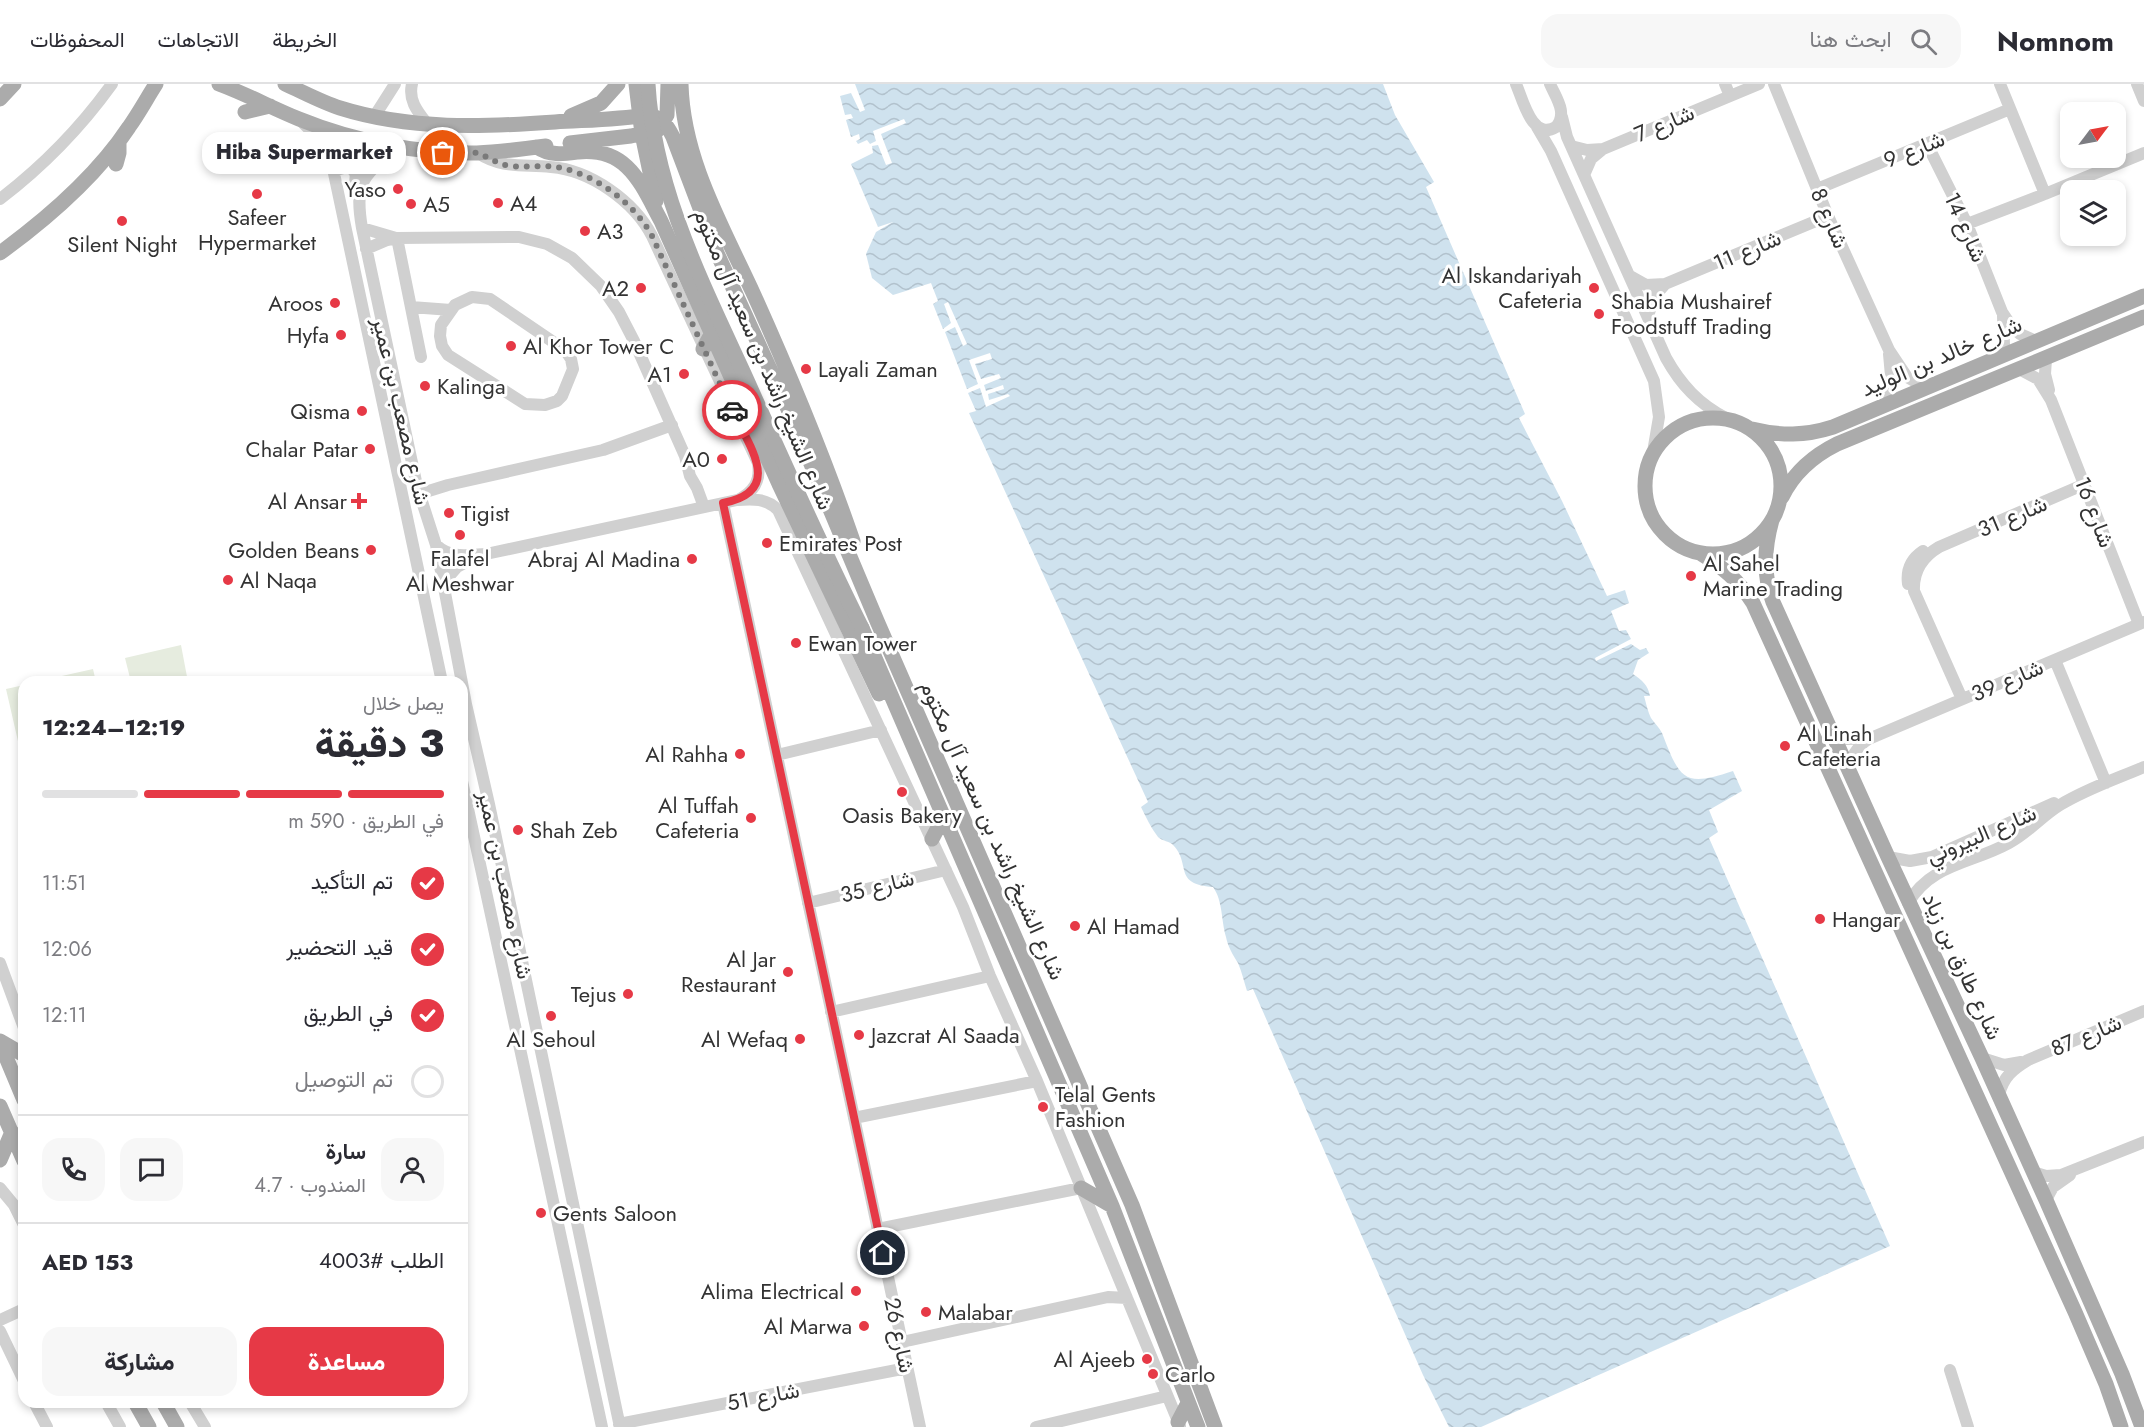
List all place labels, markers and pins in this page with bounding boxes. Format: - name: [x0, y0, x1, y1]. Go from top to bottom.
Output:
- pin: [417, 127, 468, 178]
- callout: Hiba Supermarket: [203, 132, 407, 174]
- place label: Yaso: [344, 173, 386, 205]
- marker: Yaso: [391, 182, 405, 196]
- marker: Safeer Hypermarket: [250, 187, 264, 201]
- place label: A4: [510, 187, 538, 219]
- place label: A5: [423, 188, 450, 220]
- marker: A4: [491, 196, 505, 210]
- marker: A5: [404, 197, 418, 211]
- place label: Safeer Hypermarket: [198, 201, 317, 258]
- marker: Silent Night: [115, 214, 129, 228]
- place label: A3: [597, 215, 624, 247]
- marker: A3: [578, 224, 592, 238]
- place label: Silent Night: [67, 228, 178, 260]
- place label: Al Iskandariyah Cafeteria: [1442, 259, 1582, 316]
- place label: A2: [602, 272, 629, 304]
- marker: A2: [634, 281, 648, 295]
- marker: Al Iskandariyah Cafeteria: [1587, 281, 1601, 295]
- place label: Shabia Mushairef Foodstuff Trading: [1611, 285, 1772, 342]
- place label: Aroos: [268, 287, 323, 319]
- marker: Aroos: [328, 296, 342, 310]
- marker: Shabia Mushairef Foodstuff Trading: [1592, 307, 1606, 321]
- place label: Hyfa: [287, 319, 329, 351]
- marker: Hyfa: [334, 328, 348, 342]
- place label: Al Khor Tower C: [523, 330, 674, 362]
- marker: Al Khor Tower C: [504, 339, 518, 353]
- place label: Layali Zaman: [818, 353, 938, 385]
- place label: A1: [648, 358, 672, 390]
- marker: Layali Zaman: [799, 362, 813, 376]
- marker: A1: [677, 367, 691, 381]
- place label: Kalinga: [437, 370, 505, 402]
- marker: Kalinga: [418, 379, 432, 393]
- place label: Qisma: [290, 395, 350, 427]
- marker: Qisma: [355, 404, 369, 418]
- place label: Chalar Patar: [246, 433, 358, 465]
- marker: Chalar Patar: [363, 442, 377, 456]
- place label: A0: [682, 443, 710, 475]
- marker: A0: [715, 452, 729, 466]
- place label: Al Ansar: [268, 485, 347, 517]
- marker: Al Ansar: [352, 494, 366, 508]
- place label: Tigist: [461, 497, 510, 529]
- marker: Tigist: [442, 506, 456, 520]
- place label: Emirates Post: [779, 527, 902, 559]
- marker: Falafel Al Meshwar: [453, 528, 467, 542]
- place label: Golden Beans: [228, 534, 359, 566]
- marker: Emirates Post: [760, 536, 774, 550]
- place label: Falafel Al Meshwar: [406, 542, 515, 599]
- marker: Golden Beans: [364, 543, 378, 557]
- place label: Abraj Al Madina: [528, 543, 680, 575]
- place label: Al Sahel Marine Trading: [1703, 547, 1843, 604]
- marker: Abraj Al Madina: [685, 552, 699, 566]
- place label: Al Naqa: [240, 564, 317, 596]
- marker: Al Sahel Marine Trading: [1684, 569, 1698, 583]
- marker: Al Naqa: [221, 573, 235, 587]
- place label: Ewan Tower: [808, 627, 917, 659]
- marker: Ewan Tower: [789, 636, 803, 650]
- place label: Al Linah Cafeteria: [1797, 717, 1881, 774]
- place label: Al Rahha: [645, 738, 728, 770]
- marker: Al Linah Cafeteria: [1778, 739, 1792, 753]
- marker: Al Rahha: [733, 747, 747, 761]
- marker: Oasis Bakery: [895, 785, 909, 799]
- place label: Al Tuffah Cafeteria: [655, 789, 739, 846]
- place label: Oasis Bakery: [842, 799, 962, 831]
- marker: Al Tuffah Cafeteria: [744, 811, 758, 825]
- place label: Shah Zeb: [530, 814, 618, 846]
- marker: Shah Zeb: [511, 823, 525, 837]
- place label: Hangar: [1832, 903, 1901, 935]
- place label: Al Hamad: [1087, 910, 1180, 942]
- marker: Hangar: [1813, 912, 1827, 926]
- marker: Al Hamad: [1068, 919, 1082, 933]
- place label: Al Jar Restaurant: [681, 943, 777, 1000]
- marker: Al Jar Restaurant: [781, 965, 795, 979]
- place label: Tejus: [571, 978, 616, 1010]
- marker: Tejus: [621, 987, 635, 1001]
- marker: Al Sehoul: [544, 1009, 558, 1023]
- place label: Jazcrat Al Saada: [868, 1019, 1020, 1051]
- place label: Al Sehoul: [506, 1023, 596, 1055]
- place label: Al Wefaq: [701, 1023, 788, 1055]
- marker: Jazcrat Al Saada: [852, 1028, 866, 1042]
- marker: Al Wefaq: [793, 1032, 807, 1046]
- place label: Telal Gents Fashion: [1055, 1078, 1156, 1135]
- marker: Telal Gents Fashion: [1036, 1100, 1050, 1114]
- place label: Gents Saloon: [553, 1197, 677, 1229]
- marker: Gents Saloon: [534, 1206, 548, 1220]
- pin: [857, 1227, 908, 1278]
- place label: Alima Electrical: [701, 1275, 844, 1307]
- marker: Alima Electrical: [849, 1284, 863, 1298]
- place label: Malabar: [938, 1296, 1013, 1328]
- marker: Malabar: [919, 1305, 933, 1319]
- place label: Al Marwa: [764, 1310, 852, 1342]
- marker: Al Marwa: [857, 1319, 871, 1333]
- place label: Al Ajeeb: [1054, 1343, 1135, 1375]
- marker: Al Ajeeb: [1140, 1352, 1154, 1366]
- place label: Carlo: [1165, 1358, 1215, 1390]
- marker: Carlo: [1146, 1367, 1160, 1381]

